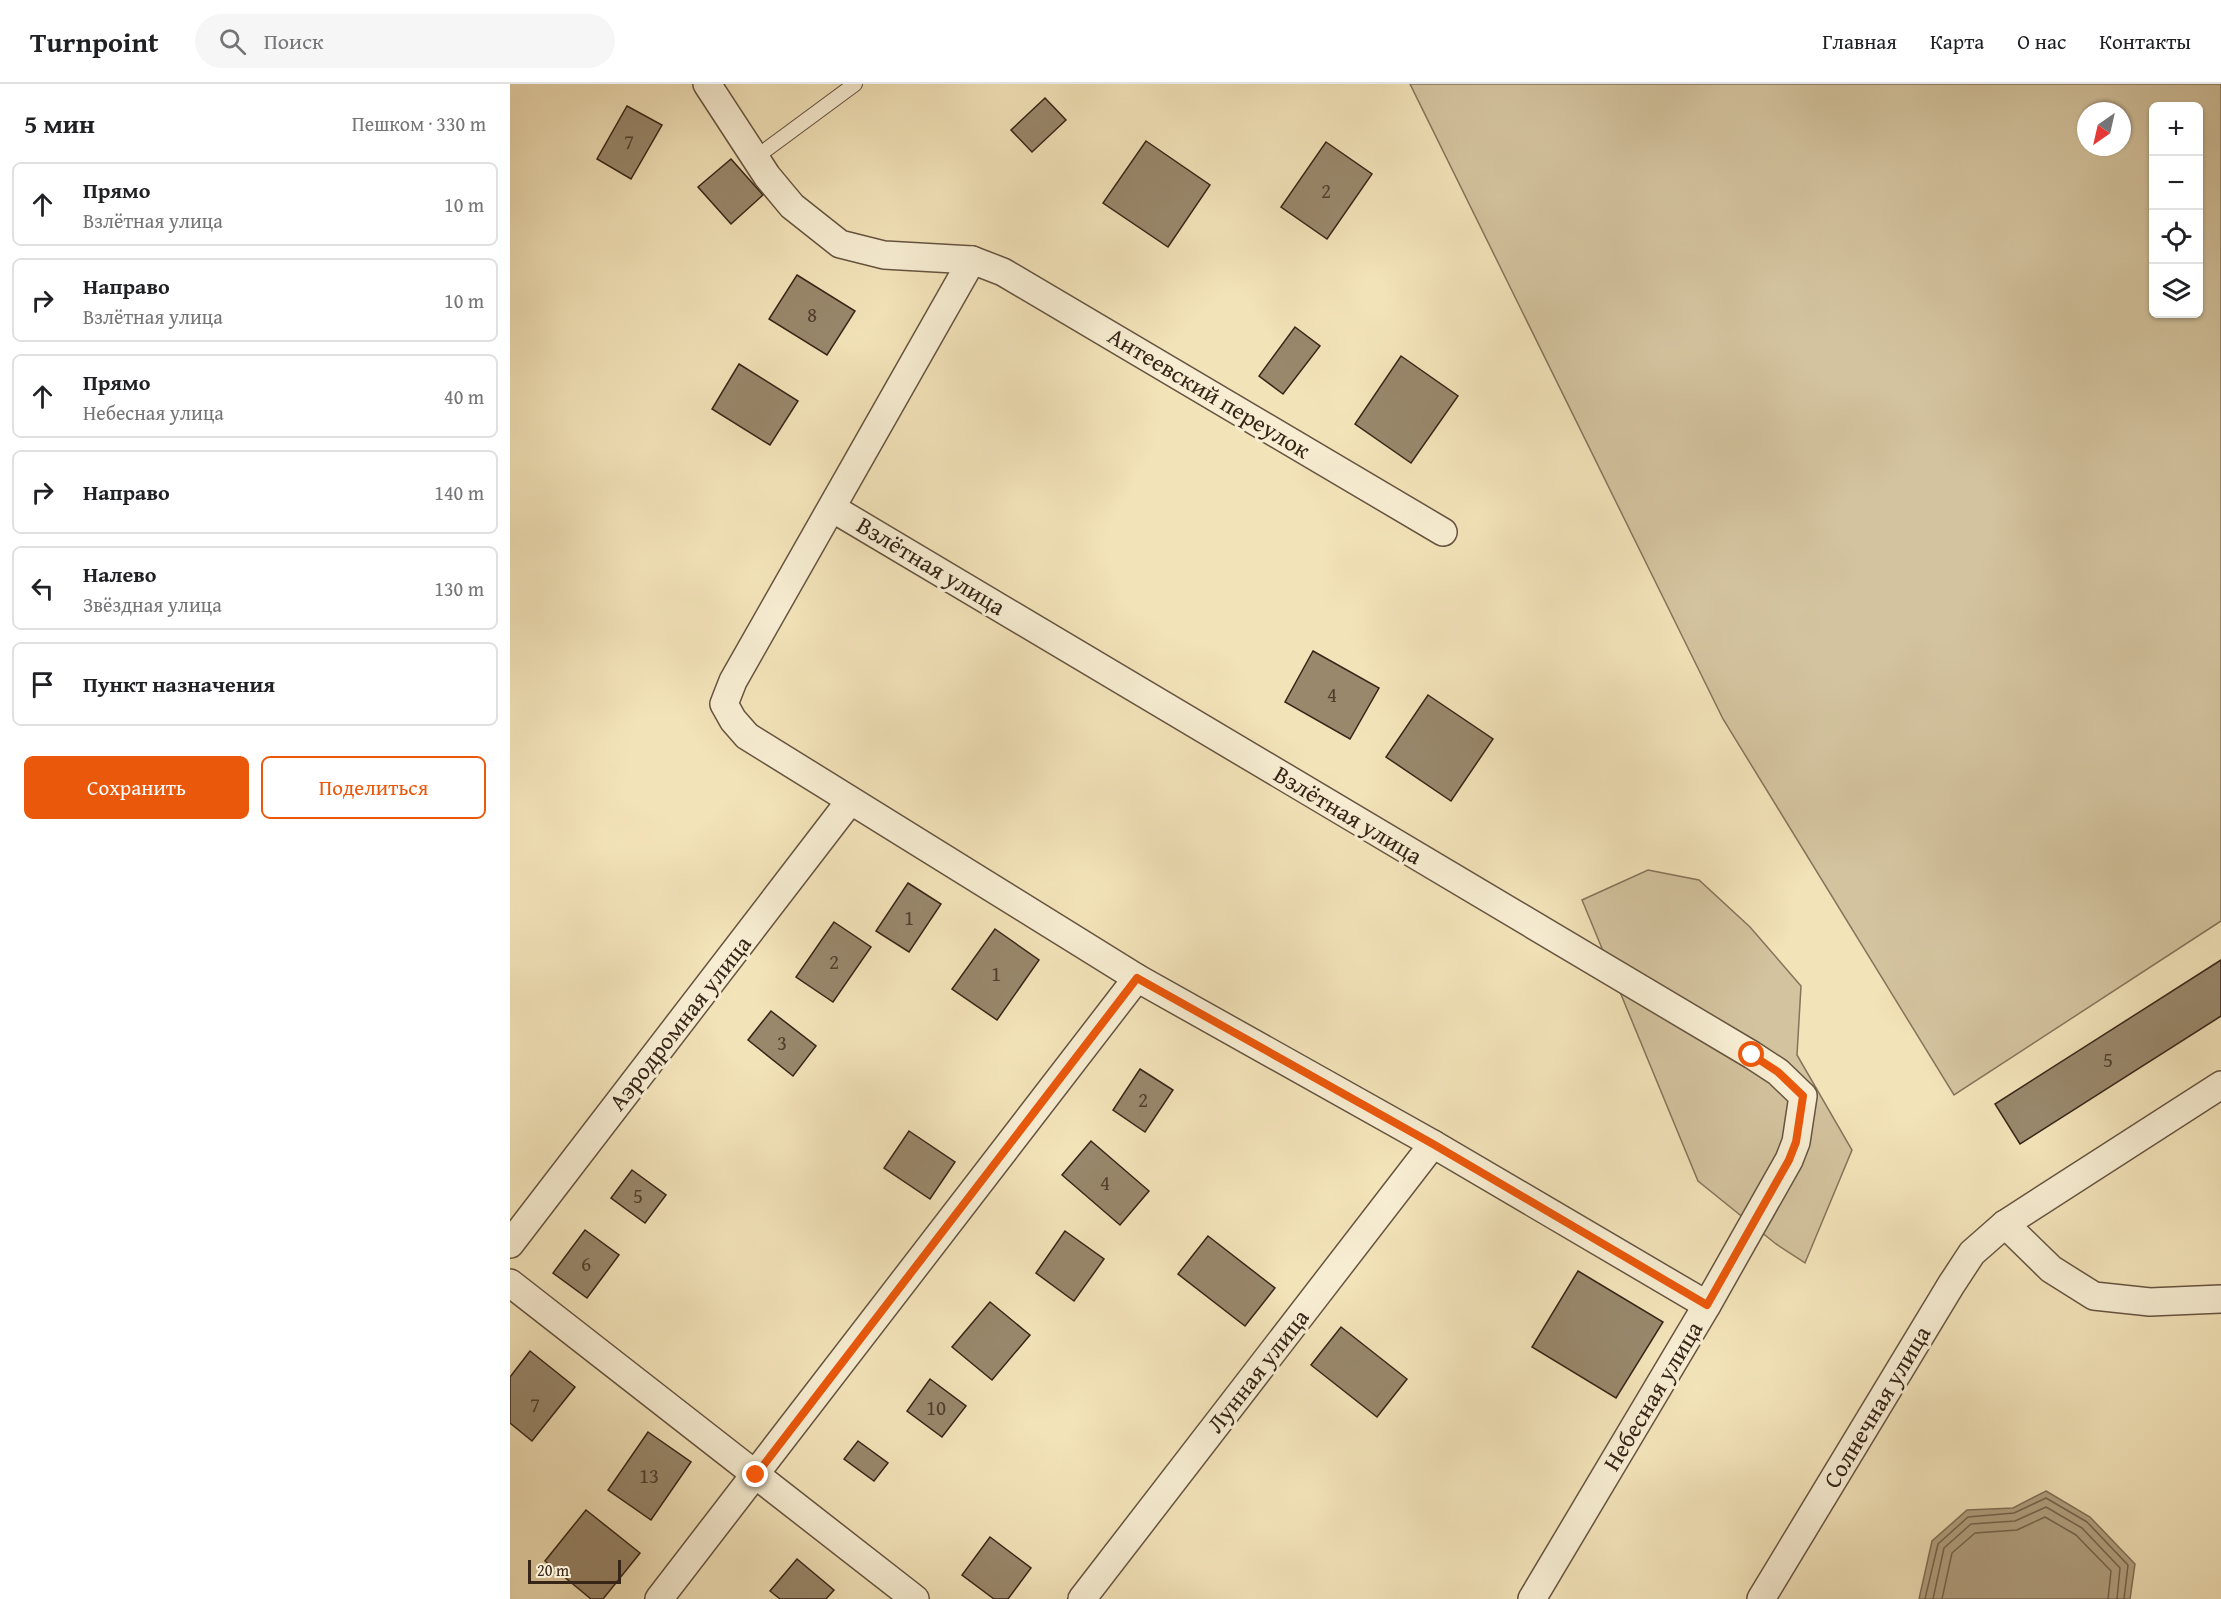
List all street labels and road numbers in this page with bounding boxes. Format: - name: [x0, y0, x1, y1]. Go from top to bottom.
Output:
- street label: Антеевский переулок: [1101, 318, 1317, 467]
- street label: Взлётная улица: [850, 507, 1013, 624]
- street label: Взлётная улица: [1267, 756, 1430, 873]
- street label: Аэродромная улица: [600, 927, 760, 1118]
- street label: Лунная улица: [1198, 1301, 1318, 1440]
- street label: Небесная улица: [1594, 1314, 1711, 1477]
- street label: Солнечная улица: [1814, 1318, 1939, 1495]

